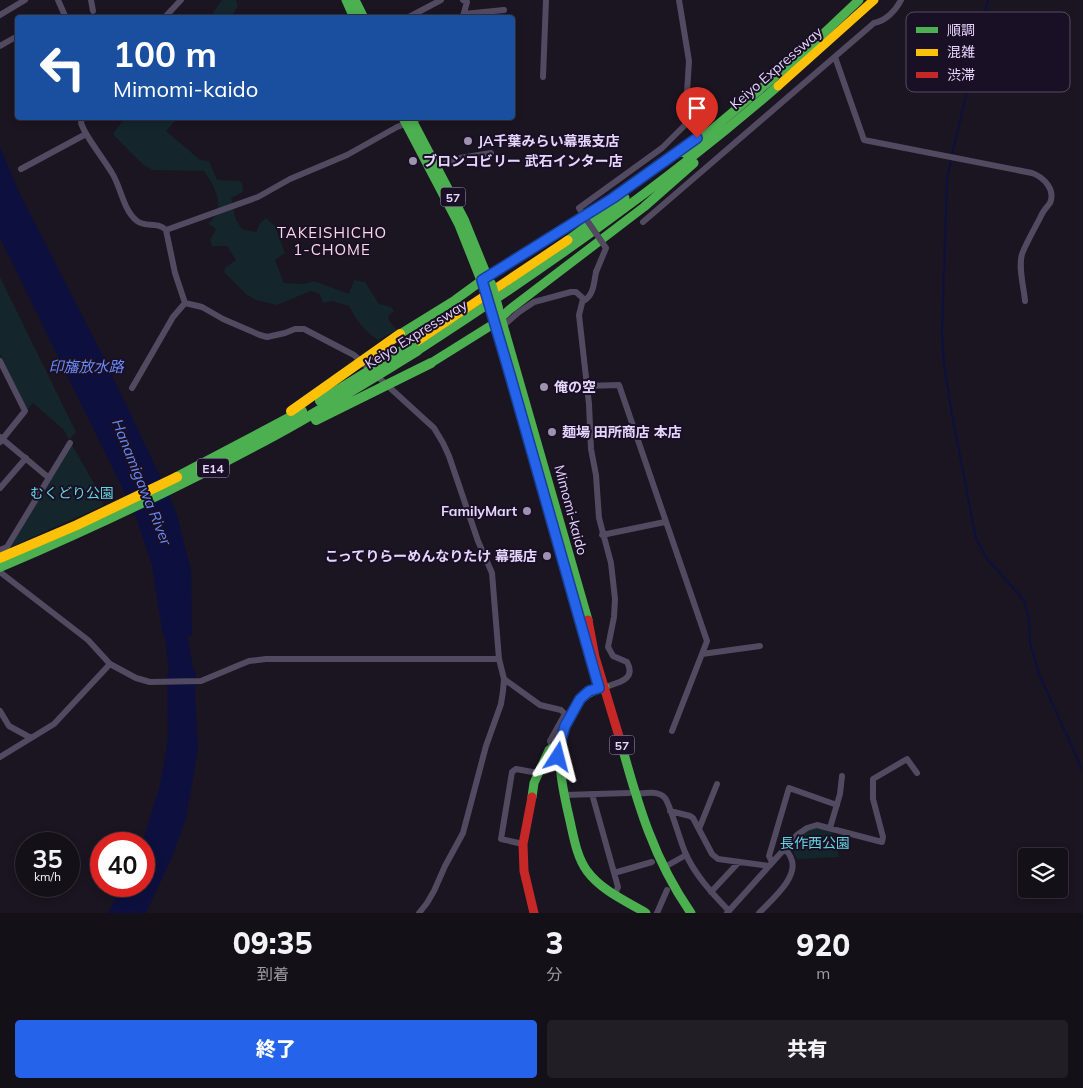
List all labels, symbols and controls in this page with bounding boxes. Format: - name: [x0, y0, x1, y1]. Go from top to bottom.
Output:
- legend: [906, 12, 1070, 92]
- text: 順調: [947, 21, 975, 39]
- street label: Keiyo Expressway: [726, 22, 826, 113]
- text: 100 m: [113, 32, 217, 76]
- icon: left: [30, 35, 95, 100]
- text: 混雑: [947, 43, 975, 61]
- text: 渋滞: [947, 66, 975, 84]
- text: Mimomi-kaido: [113, 75, 258, 103]
- pin: [676, 87, 718, 138]
- icon: arrive: [683, 94, 711, 122]
- place label: JA千葉みらい幕張支店: [478, 132, 620, 150]
- marker: JA千葉みらい幕張支店: [462, 135, 474, 147]
- place label: ブロンコビリー 武石インター店: [423, 152, 623, 170]
- marker: ブロンコビリー 武石インター店: [407, 155, 419, 167]
- road number: 57: [440, 188, 466, 206]
- district label: TAKEISHICHO 1-CHOME: [277, 223, 387, 259]
- street label: Keiyo Expressway: [362, 295, 471, 373]
- water label: 印旛放水路: [48, 357, 125, 376]
- place label: 俺の空: [554, 378, 596, 396]
- marker: 俺の空: [538, 381, 550, 393]
- water label: Hanamigawa River: [108, 416, 176, 548]
- place label: 麺場 田所商店 本店: [562, 423, 682, 441]
- marker: 麺場 田所商店 本店: [546, 426, 558, 438]
- road number: E14: [197, 458, 229, 478]
- street label: Mimomi-kaido: [550, 463, 592, 557]
- park label: むくどり公園: [30, 484, 114, 502]
- place label: FamilyMart: [441, 502, 518, 520]
- marker: FamilyMart: [521, 505, 533, 517]
- place label: こってりらーめんなりたけ 幕張店: [325, 547, 537, 565]
- marker: こってりらーめんなりたけ 幕張店: [541, 550, 553, 562]
- position arrow: [531, 730, 583, 782]
- road number: 57: [610, 736, 634, 754]
- speed limit sign: 40: [90, 832, 155, 897]
- park label: 長作西公園: [780, 834, 850, 852]
- text: 35: [32, 843, 63, 874]
- map controls: [1018, 848, 1068, 898]
- button: layers: [1018, 848, 1068, 898]
- text: km/h: [34, 869, 61, 884]
- text: 09:35: [233, 924, 313, 962]
- text: 3: [545, 924, 563, 962]
- text: 920: [796, 926, 850, 964]
- text: m: [816, 963, 830, 983]
- text: 到着: [257, 964, 289, 984]
- text: 分: [546, 964, 562, 984]
- button: 終了: [15, 1020, 537, 1078]
- button: 共有: [547, 1020, 1068, 1078]

